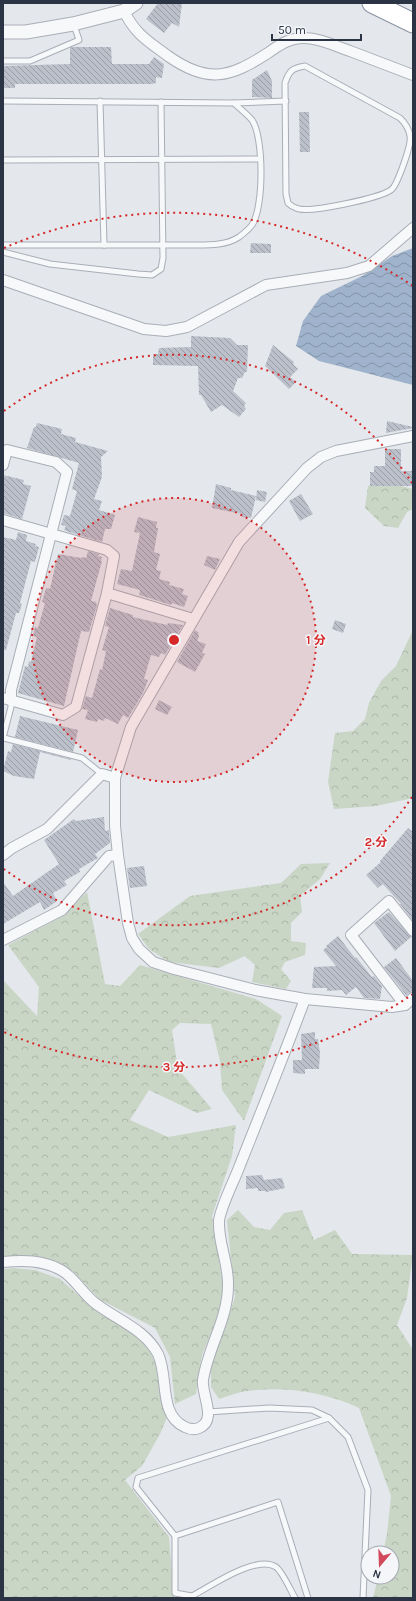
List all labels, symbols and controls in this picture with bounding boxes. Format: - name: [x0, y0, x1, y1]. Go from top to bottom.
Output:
- scale bar: [272, 16, 361, 42]
- text: 50 m: [278, 23, 306, 37]
- centre of rings: [167, 633, 181, 647]
- text: 1 分: [306, 633, 326, 647]
- text: 2 分: [365, 835, 387, 849]
- text: 3 分: [163, 1060, 185, 1074]
- north arrow: [360, 1545, 400, 1585]
- text: N: [371, 1567, 383, 1581]

